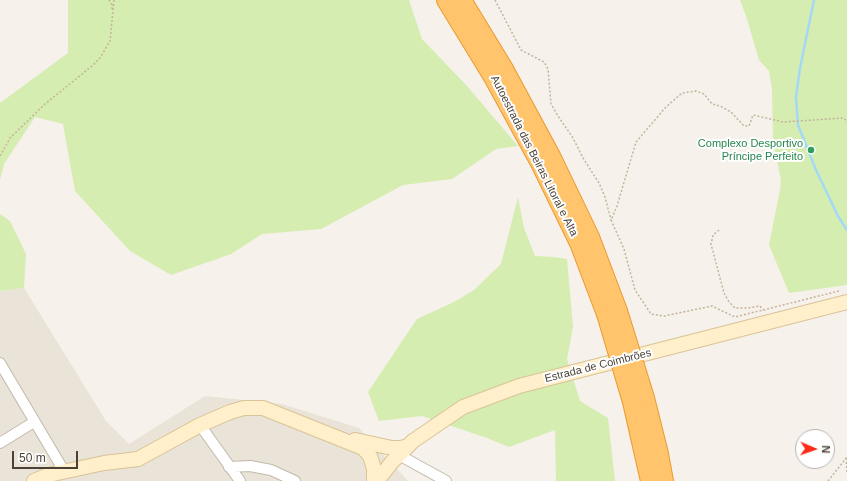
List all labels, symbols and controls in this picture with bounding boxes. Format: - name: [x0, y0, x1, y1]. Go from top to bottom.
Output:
- street label: Autoestrada das Beiras Litoral e Alta: [488, 73, 580, 239]
- place label: Complexo Desportivo Príncipe Perfeito: [698, 137, 803, 163]
- marker: Complexo Desportivo Príncipe Perfeito: [806, 145, 816, 155]
- street label: Estrada de Coimbrões: [543, 346, 653, 386]
- north arrow: [795, 429, 835, 469]
- scale bar: [14, 443, 80, 469]
- text: N: [820, 445, 832, 454]
- text: 50 m: [19, 451, 46, 465]

